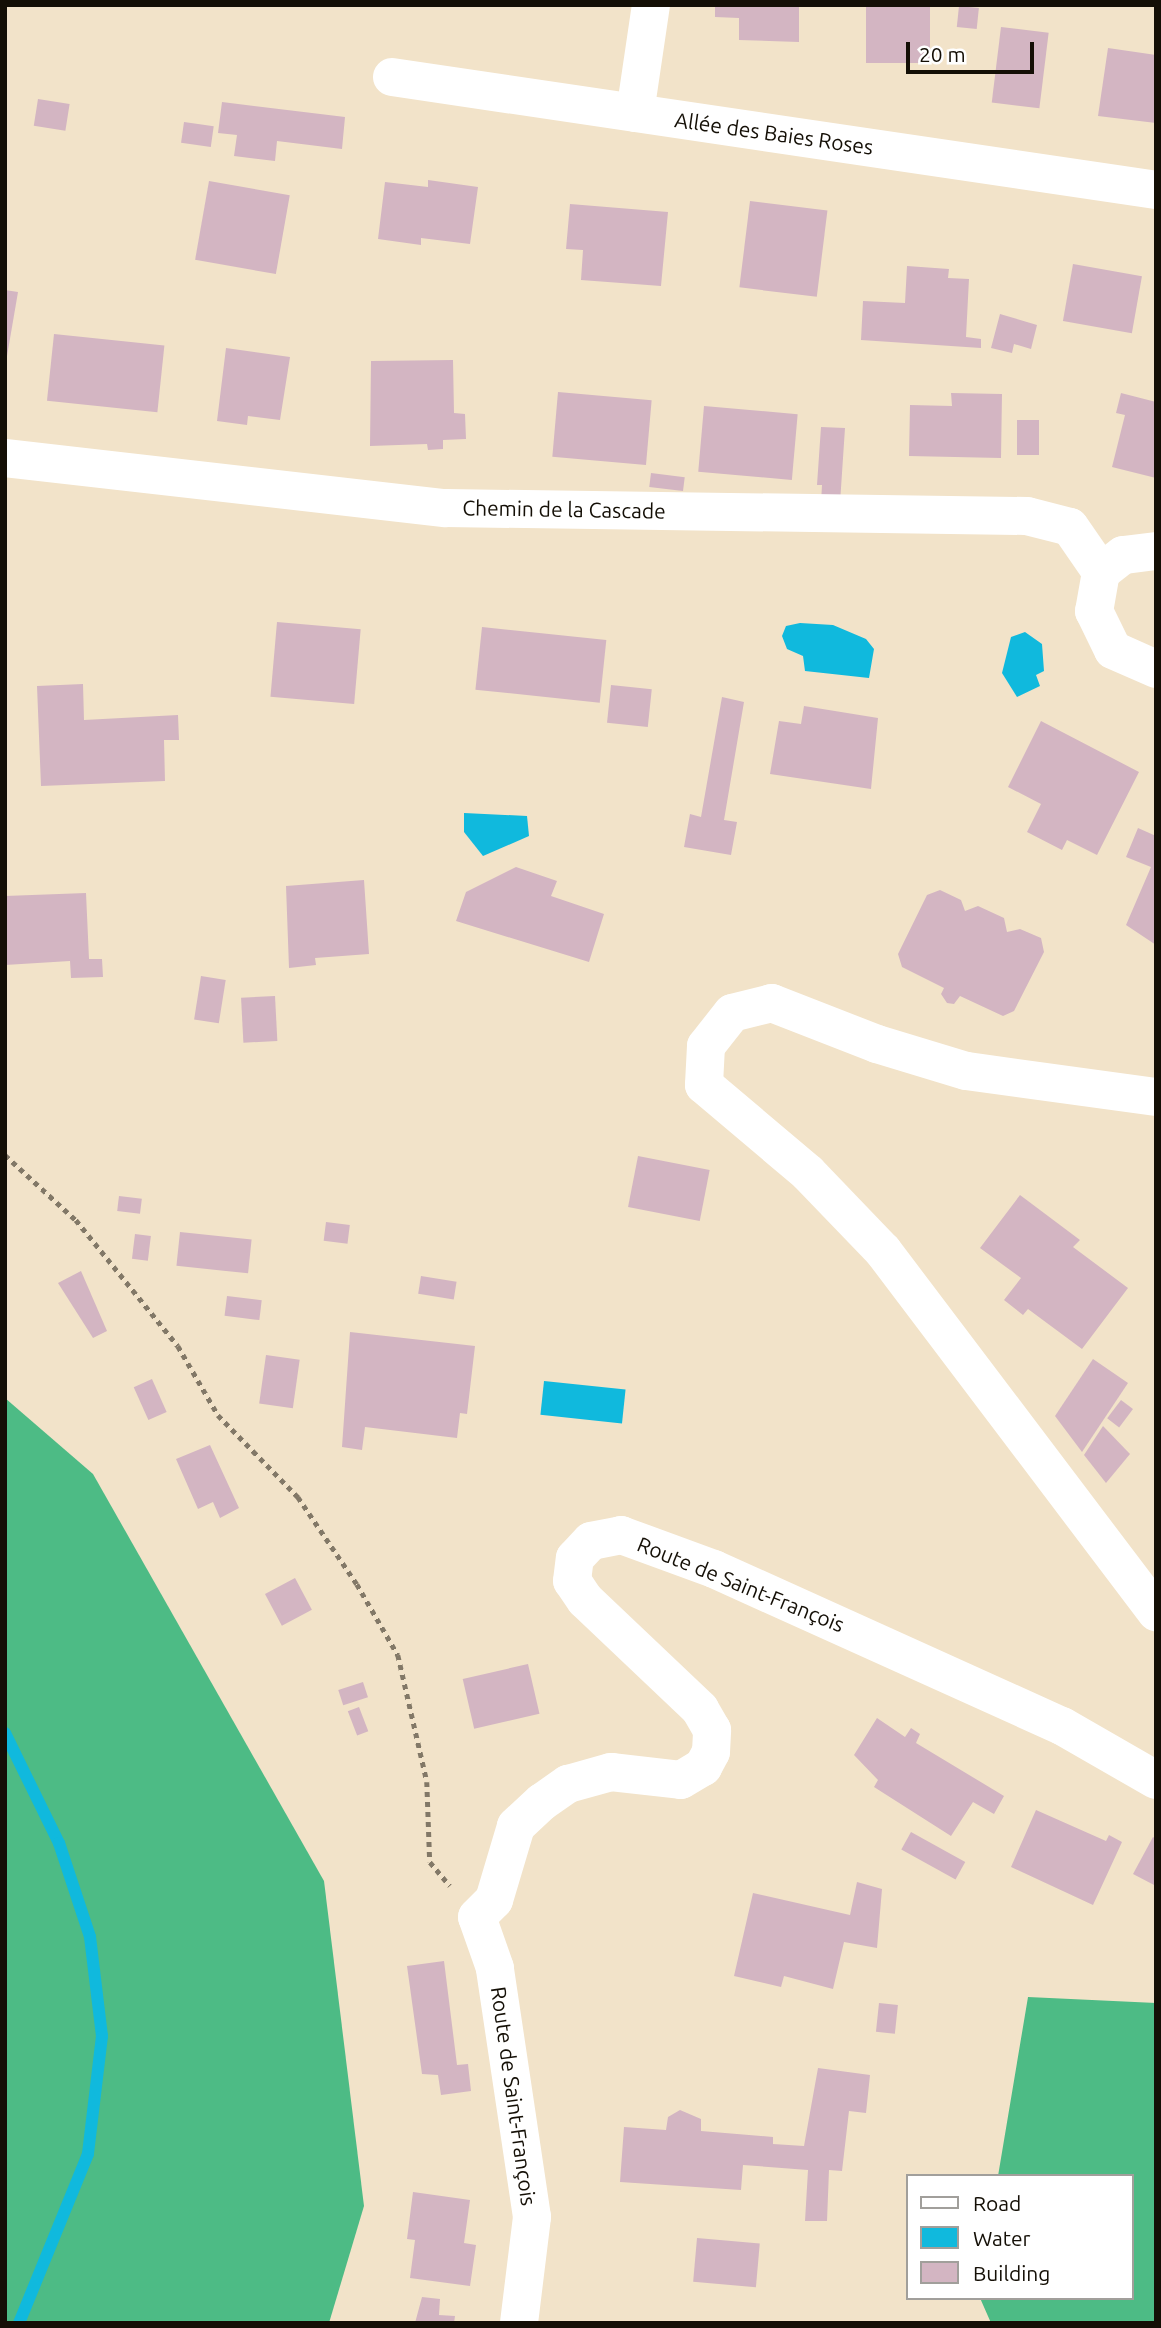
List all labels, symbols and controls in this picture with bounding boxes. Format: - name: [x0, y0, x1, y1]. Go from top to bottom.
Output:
- scale bar: [909, 28, 1037, 72]
- text: 20 m: [919, 42, 966, 66]
- street label: Allée des Baies Roses: [673, 107, 875, 159]
- street label: Chemin de la Cascade: [462, 495, 666, 523]
- street label: Route de Saint-François: [634, 1531, 848, 1637]
- street label: Route de Saint-François: [486, 1985, 542, 2207]
- legend: [906, 2174, 1133, 2300]
- text: Road: [973, 2191, 1021, 2215]
- text: Water: [973, 2226, 1031, 2250]
- text: Building: [973, 2261, 1050, 2285]

